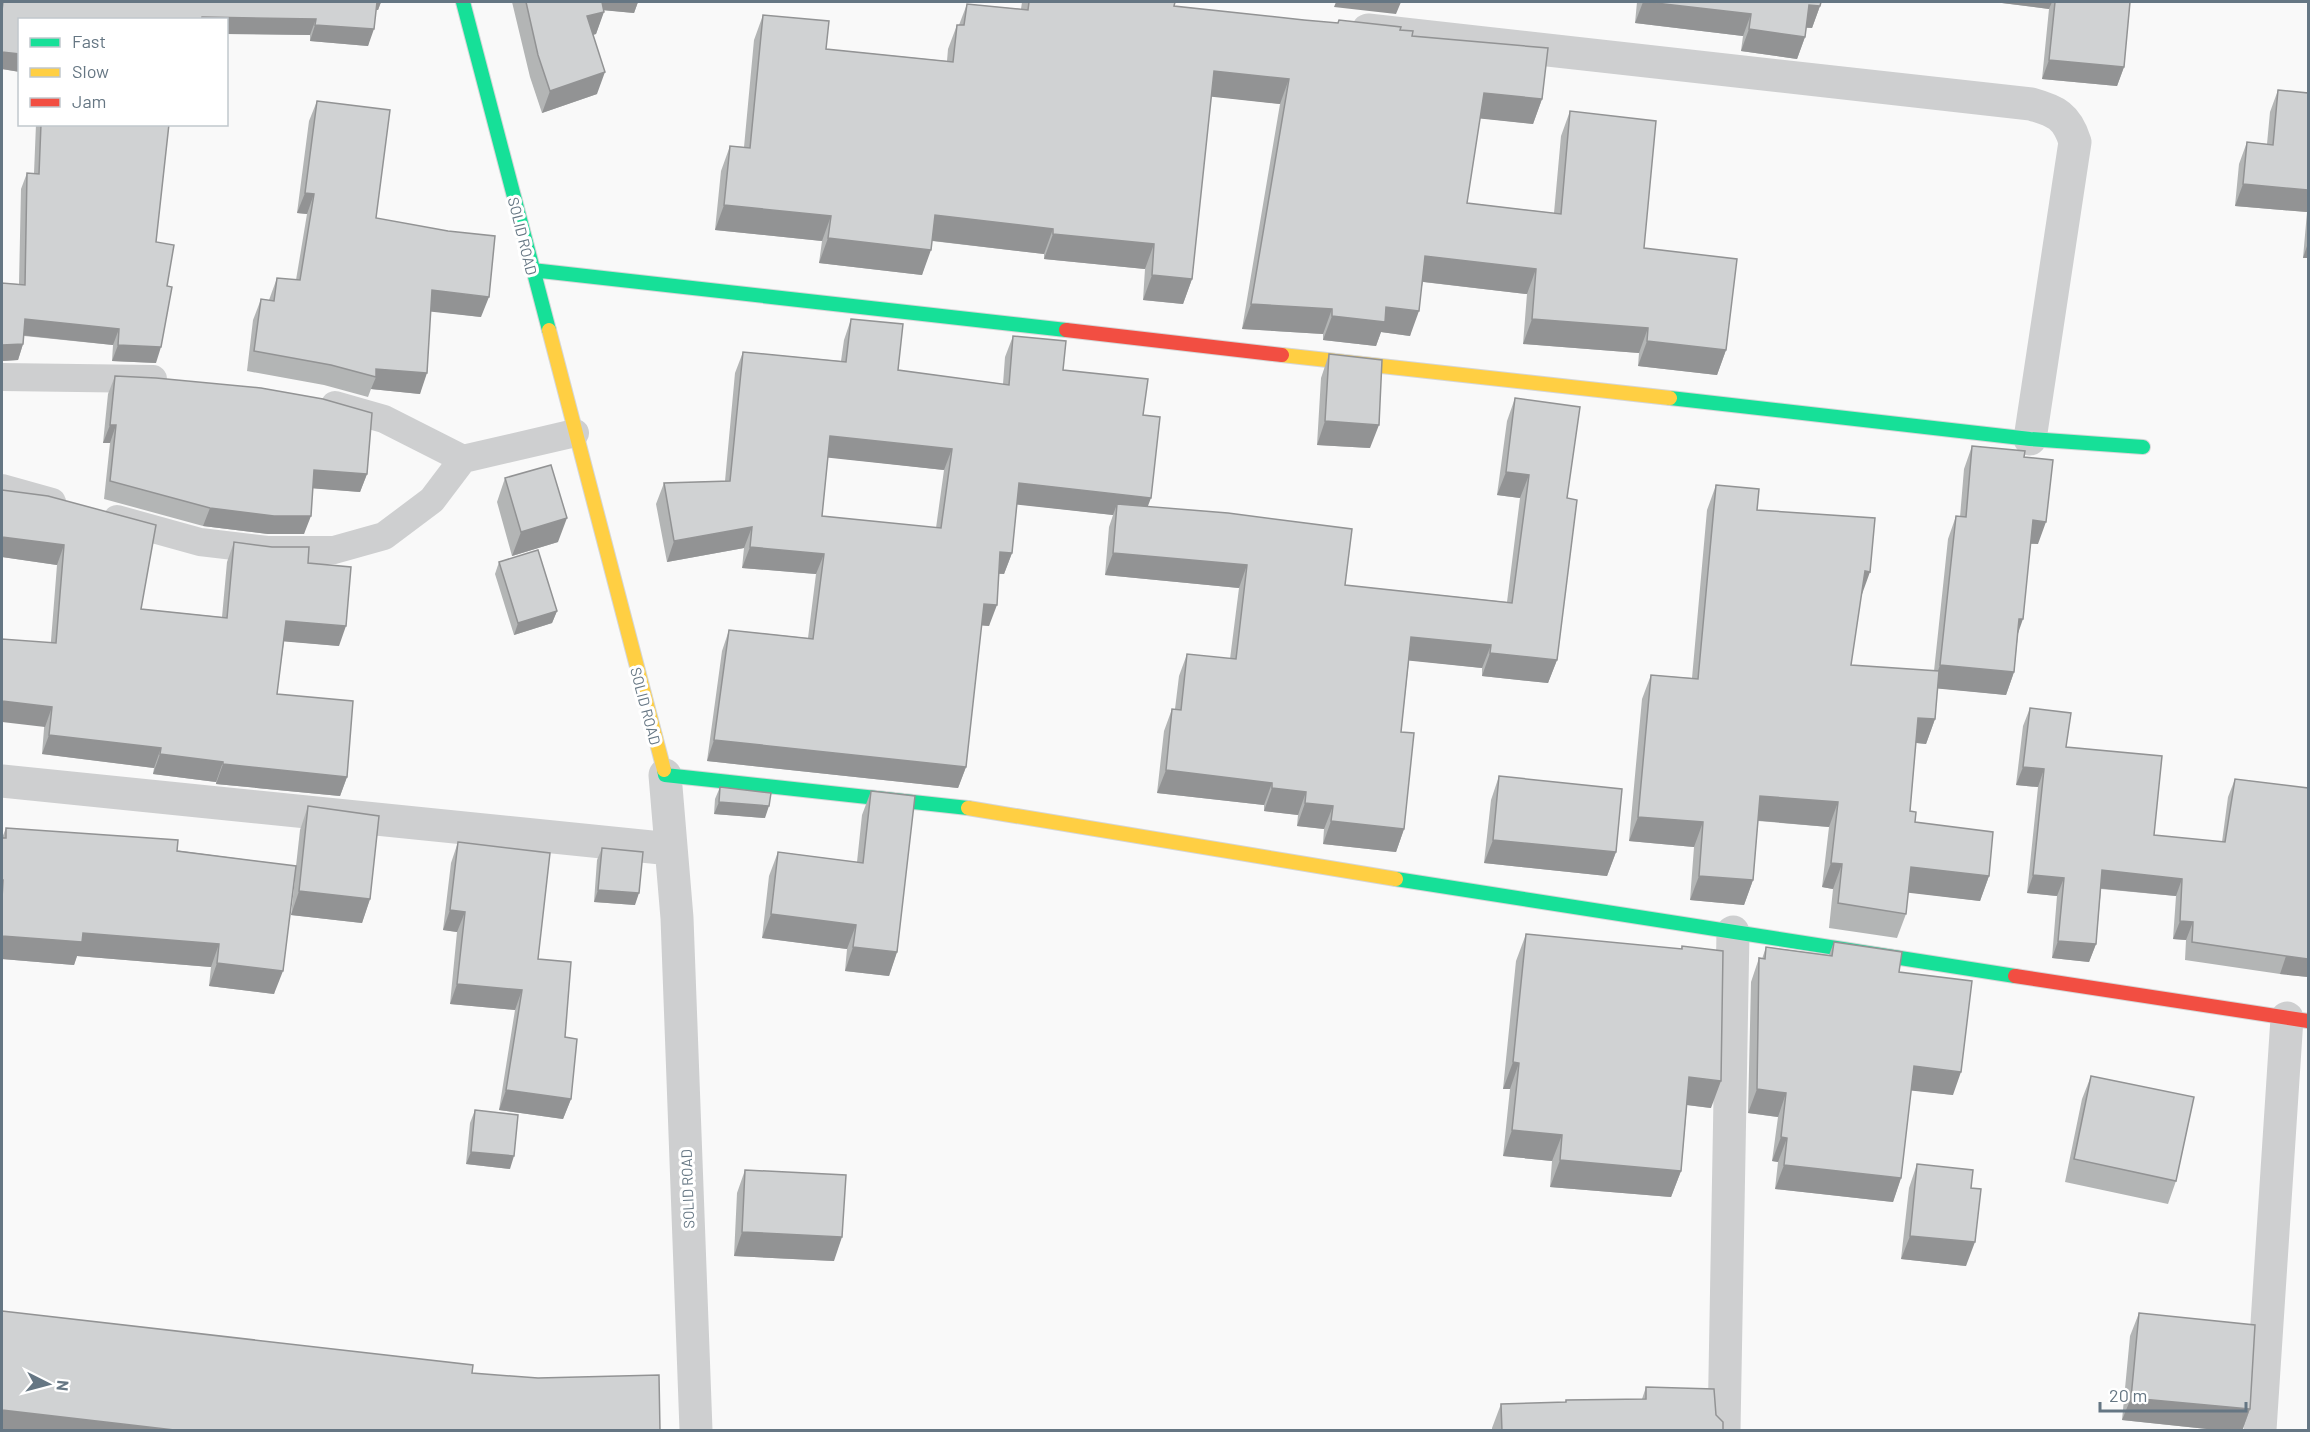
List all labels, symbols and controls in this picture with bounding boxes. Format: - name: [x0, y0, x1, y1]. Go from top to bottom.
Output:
- legend: [18, 18, 228, 126]
- text: Fast: [72, 30, 106, 52]
- text: Slow: [72, 60, 109, 82]
- text: Jam: [72, 90, 106, 112]
- street label: SOLID ROAD: [505, 195, 541, 277]
- street label: SOLID ROAD: [627, 665, 665, 747]
- street label: SOLID ROAD: [677, 1149, 697, 1229]
- north arrow: [18, 1354, 78, 1414]
- scale bar: [2100, 1375, 2246, 1413]
- text: N: [53, 1379, 73, 1392]
- text: 20 m: [2109, 1384, 2147, 1406]

